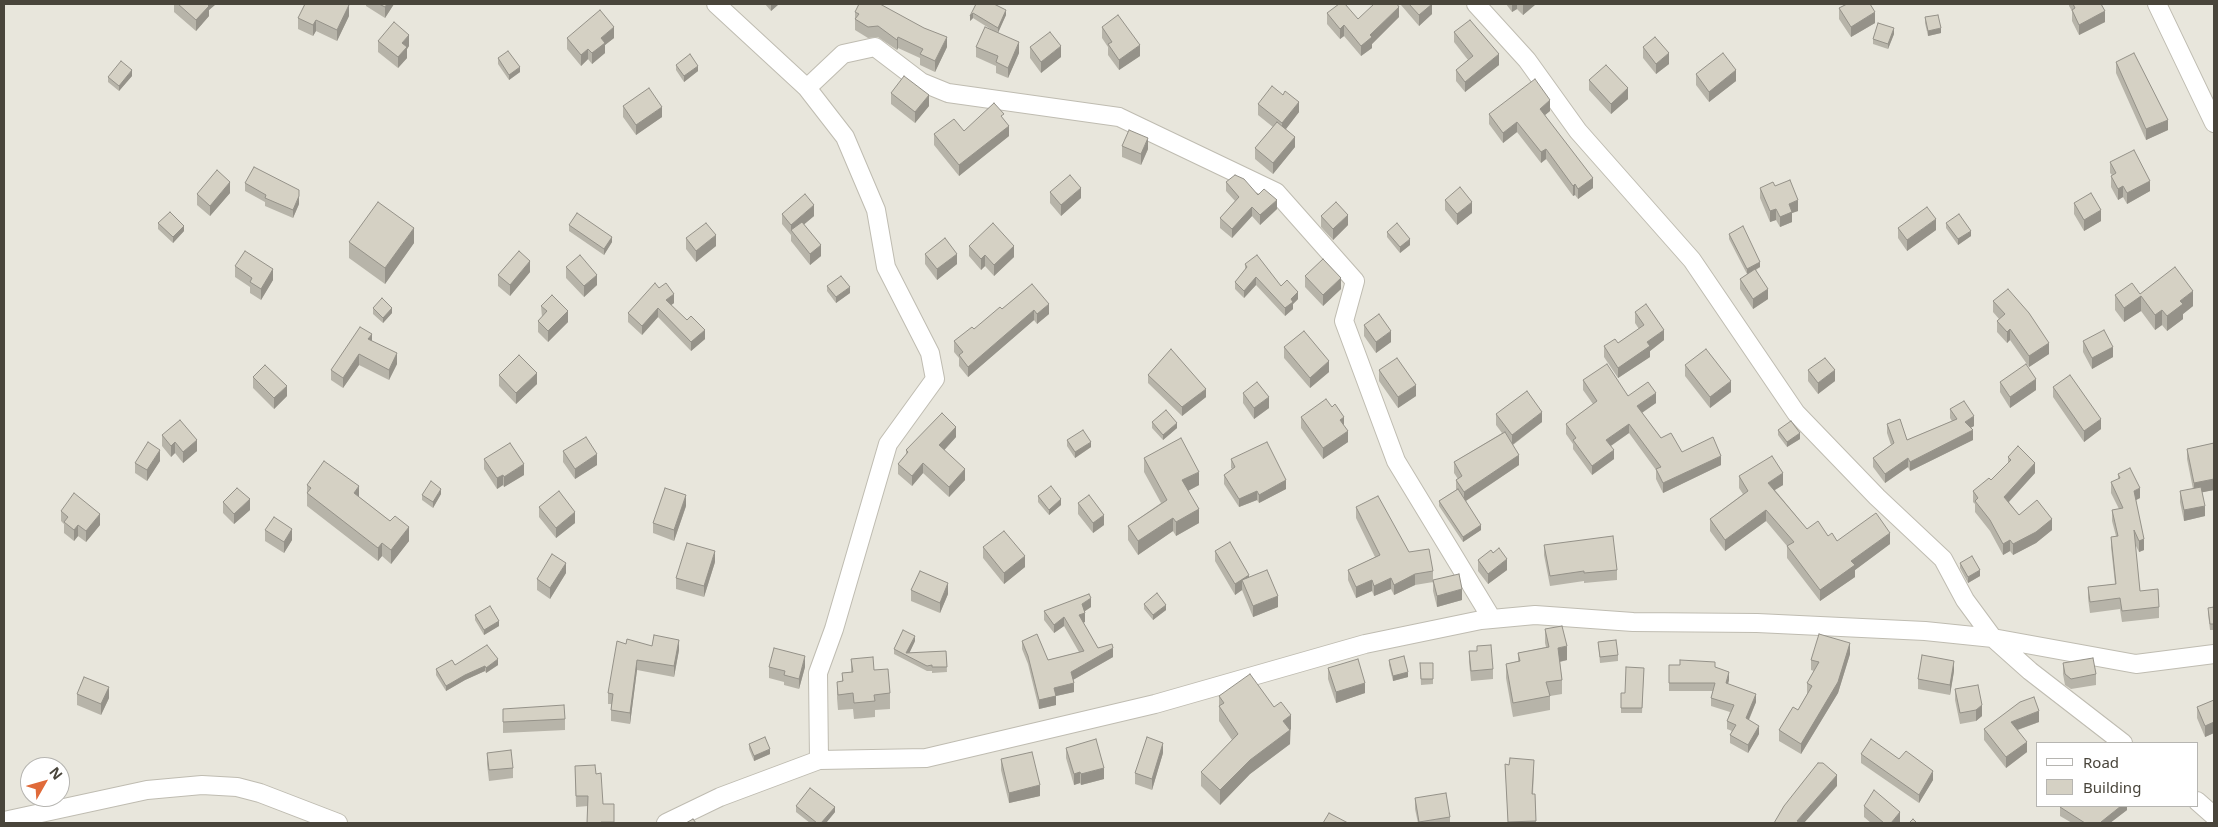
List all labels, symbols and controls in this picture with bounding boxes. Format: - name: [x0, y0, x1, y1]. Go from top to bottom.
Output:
- legend: [2036, 742, 2198, 807]
- text: Road: [2083, 752, 2119, 772]
- north arrow: [20, 757, 70, 807]
- text: N: [45, 763, 67, 783]
- text: Building: [2083, 777, 2141, 797]

